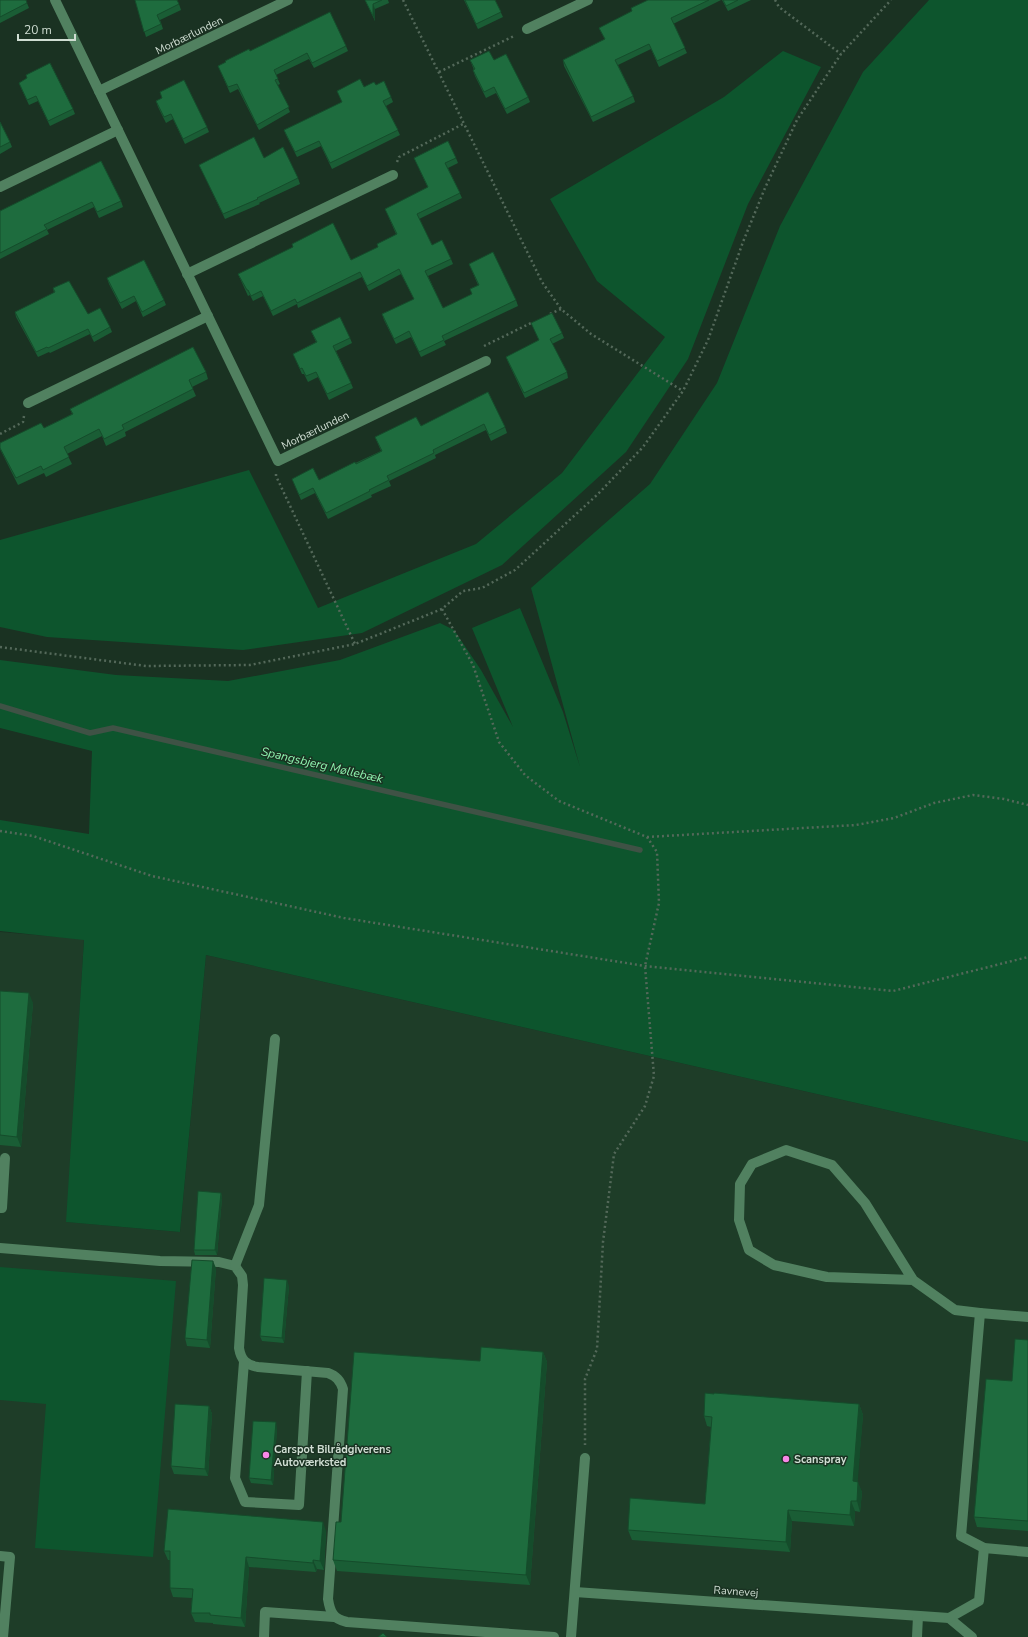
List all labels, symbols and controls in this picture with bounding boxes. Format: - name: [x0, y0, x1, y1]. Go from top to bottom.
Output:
- street label: Morbærlunden: [153, 13, 226, 58]
- scale bar: [18, 16, 75, 42]
- text: 20 m: [24, 22, 52, 38]
- street label: Morbærlunden: [279, 408, 352, 453]
- water label: Spangsbjerg Møllebæk: [260, 743, 385, 787]
- place label: Carspot Bilrådgiverens Autoværksted: [274, 1442, 391, 1470]
- marker: Carspot Bilrådgiverens Autoværksted: [261, 1450, 271, 1460]
- place label: Scanspray: [794, 1452, 847, 1467]
- marker: Scanspray: [781, 1454, 791, 1464]
- street label: Ravnevej: [713, 1582, 759, 1601]

